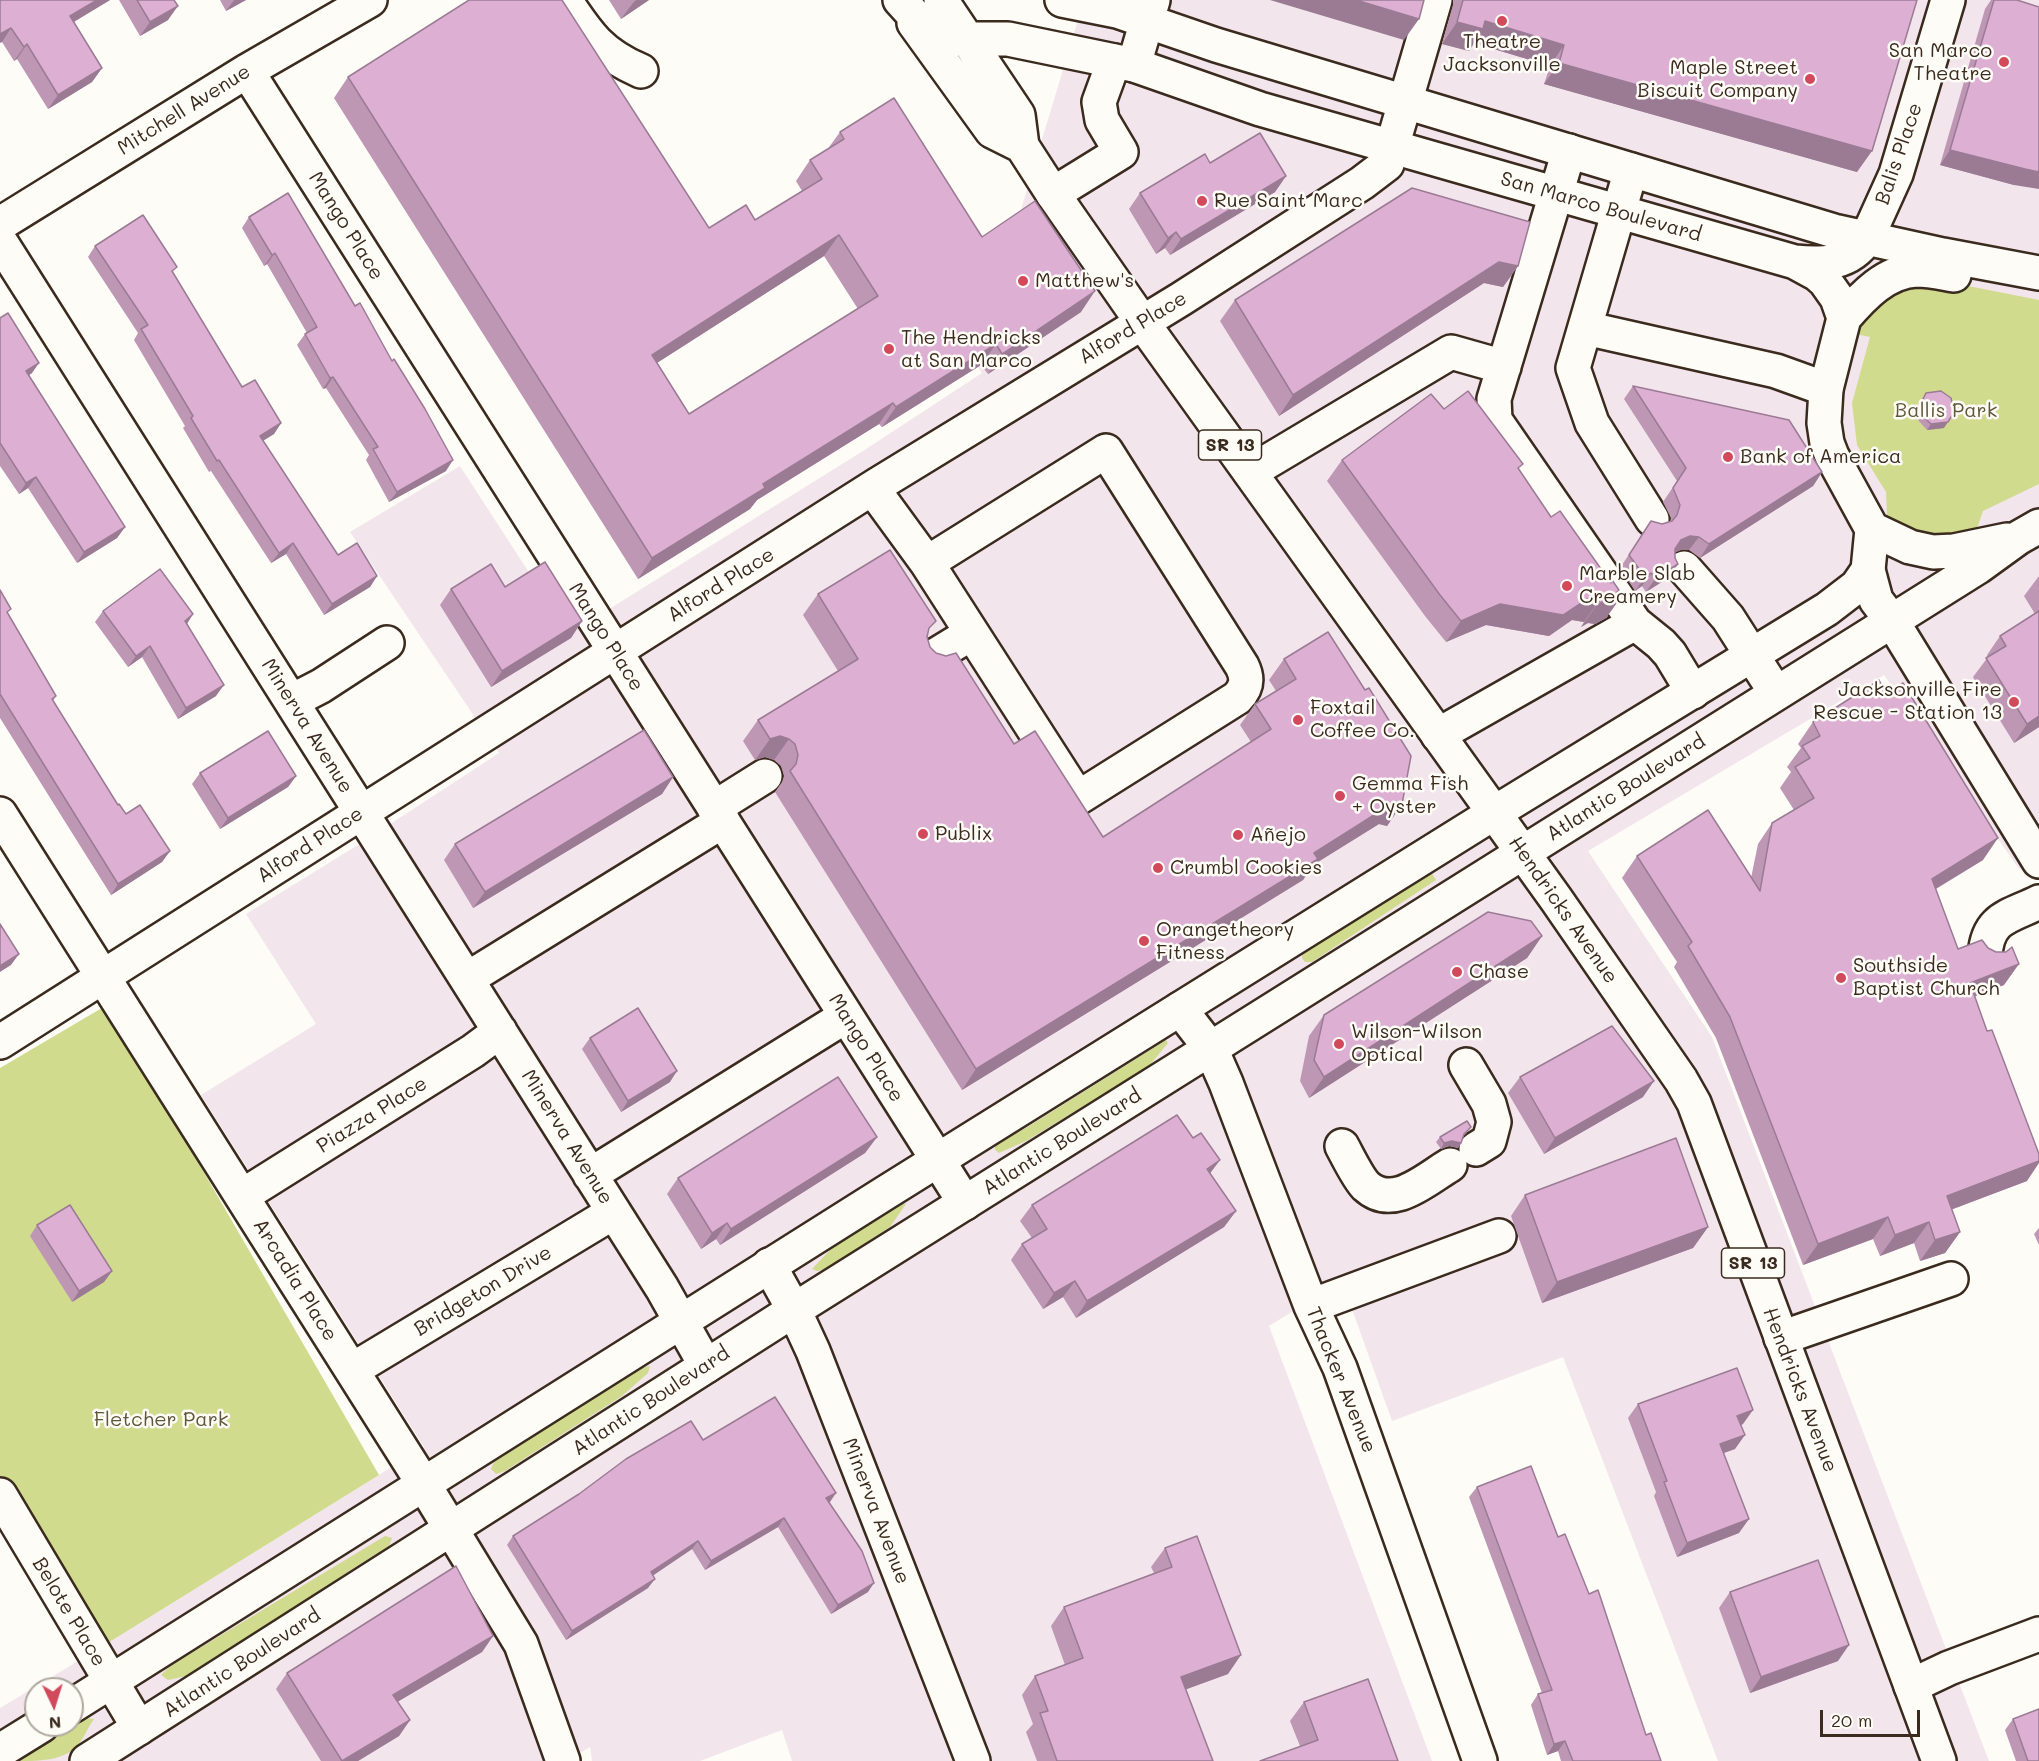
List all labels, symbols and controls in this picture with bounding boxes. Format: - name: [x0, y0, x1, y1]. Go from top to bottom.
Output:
- marker: Theatre Jacksonville: [1495, 14, 1509, 28]
- place label: Theatre Jacksonville: [1443, 30, 1561, 77]
- place label: San Marco Theatre: [1889, 39, 1992, 86]
- marker: San Marco Theatre: [1997, 55, 2011, 69]
- place label: Maple Street Biscuit Company: [1637, 56, 1798, 103]
- street label: Mitchell Avenue: [113, 60, 255, 160]
- marker: Maple Street Biscuit Company: [1803, 72, 1817, 86]
- street label: Balis Place: [1870, 100, 1928, 208]
- street label: Mango Place: [303, 167, 389, 285]
- street label: San Marco Boulevard: [1498, 167, 1704, 247]
- place label: Rue Saint Marc: [1214, 189, 1363, 213]
- marker: Rue Saint Marc: [1195, 194, 1209, 208]
- place label: Matthew's: [1035, 269, 1134, 293]
- marker: Matthew's: [1016, 274, 1030, 288]
- street label: Alford Place: [1075, 286, 1191, 370]
- place label: The Hendricks at San Marco: [901, 326, 1041, 373]
- marker: The Hendricks at San Marco: [882, 342, 896, 356]
- park label: Ballis Park: [1895, 399, 1997, 423]
- road number: SR 13: [1198, 430, 1262, 460]
- place label: Bank of America: [1740, 445, 1902, 469]
- marker: Bank of America: [1721, 450, 1735, 464]
- street label: Alford Place: [663, 543, 779, 627]
- place label: Marble Slab Creamery: [1579, 562, 1695, 609]
- street label: Mango Place: [563, 578, 649, 696]
- marker: Marble Slab Creamery: [1560, 579, 1574, 593]
- street label: Minerva Avenue: [256, 654, 358, 798]
- place label: Jacksonville Fire Rescue - Station 13: [1813, 678, 2002, 725]
- marker: Jacksonville Fire Rescue - Station 13: [2007, 695, 2021, 709]
- place label: Foxtail Coffee Co.: [1310, 696, 1415, 743]
- marker: Foxtail Coffee Co.: [1291, 713, 1305, 727]
- street label: Atlantic Boulevard: [1542, 729, 1710, 847]
- place label: Gemma Fish + Oyster: [1352, 772, 1468, 819]
- marker: Gemma Fish + Oyster: [1333, 789, 1347, 803]
- street label: Alford Place: [253, 802, 367, 888]
- place label: Publix: [935, 822, 992, 846]
- place label: Añejo: [1250, 823, 1306, 847]
- marker: Publix: [916, 827, 930, 841]
- marker: Añejo: [1231, 828, 1245, 842]
- street label: Hendricks Avenue: [1503, 832, 1623, 988]
- place label: Crumbl Cookies: [1170, 856, 1322, 880]
- marker: Crumbl Cookies: [1151, 861, 1165, 875]
- place label: Orangetheory Fitness: [1156, 918, 1294, 965]
- marker: Orangetheory Fitness: [1137, 934, 1151, 948]
- place label: Southside Baptist Church: [1853, 954, 2000, 1001]
- place label: Chase: [1469, 960, 1529, 984]
- marker: Chase: [1450, 965, 1464, 979]
- marker: Southside Baptist Church: [1834, 971, 1848, 985]
- street label: Mango Place: [823, 989, 909, 1107]
- place label: Wilson-Wilson Optical: [1351, 1020, 1482, 1067]
- marker: Wilson-Wilson Optical: [1332, 1037, 1346, 1051]
- street label: Minerva Avenue: [516, 1065, 618, 1209]
- street label: Piazza Place: [312, 1072, 432, 1158]
- street label: Atlantic Boulevard: [978, 1083, 1146, 1201]
- street label: Arcadia Place: [248, 1214, 342, 1346]
- street label: Bridgeton Drive: [410, 1240, 556, 1342]
- road number: SR 13: [1722, 1248, 1784, 1278]
- street label: Thacker Avenue: [1301, 1304, 1381, 1456]
- street label: Hendricks Avenue: [1758, 1304, 1842, 1476]
- street label: Atlantic Boulevard: [568, 1341, 734, 1461]
- park label: Fletcher Park: [94, 1408, 228, 1432]
- street label: Minerva Avenue: [837, 1435, 915, 1587]
- street label: Belote Place: [27, 1553, 111, 1671]
- street label: Atlantic Boulevard: [159, 1603, 325, 1723]
- north arrow: [24, 1677, 84, 1737]
- scale bar: [1823, 1698, 1924, 1736]
- text: 20 m: [1831, 1708, 1872, 1732]
- text: N: [48, 1713, 62, 1734]

